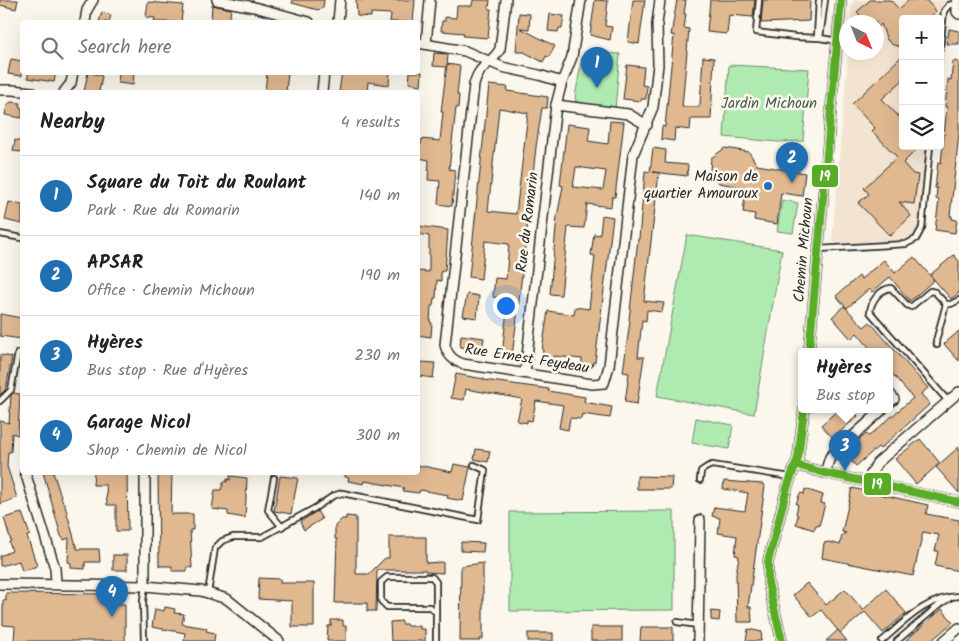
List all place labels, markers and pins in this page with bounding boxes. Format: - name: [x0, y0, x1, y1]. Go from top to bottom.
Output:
- pin: 1: [581, 47, 613, 88]
- pin: 2: [776, 142, 808, 183]
- place label: Maison de quartier Amouroux: [644, 165, 759, 206]
- marker: Maison de quartier Amouroux: [762, 180, 774, 192]
- pin: 3: [829, 430, 861, 471]
- pin: 4: [96, 576, 128, 617]

